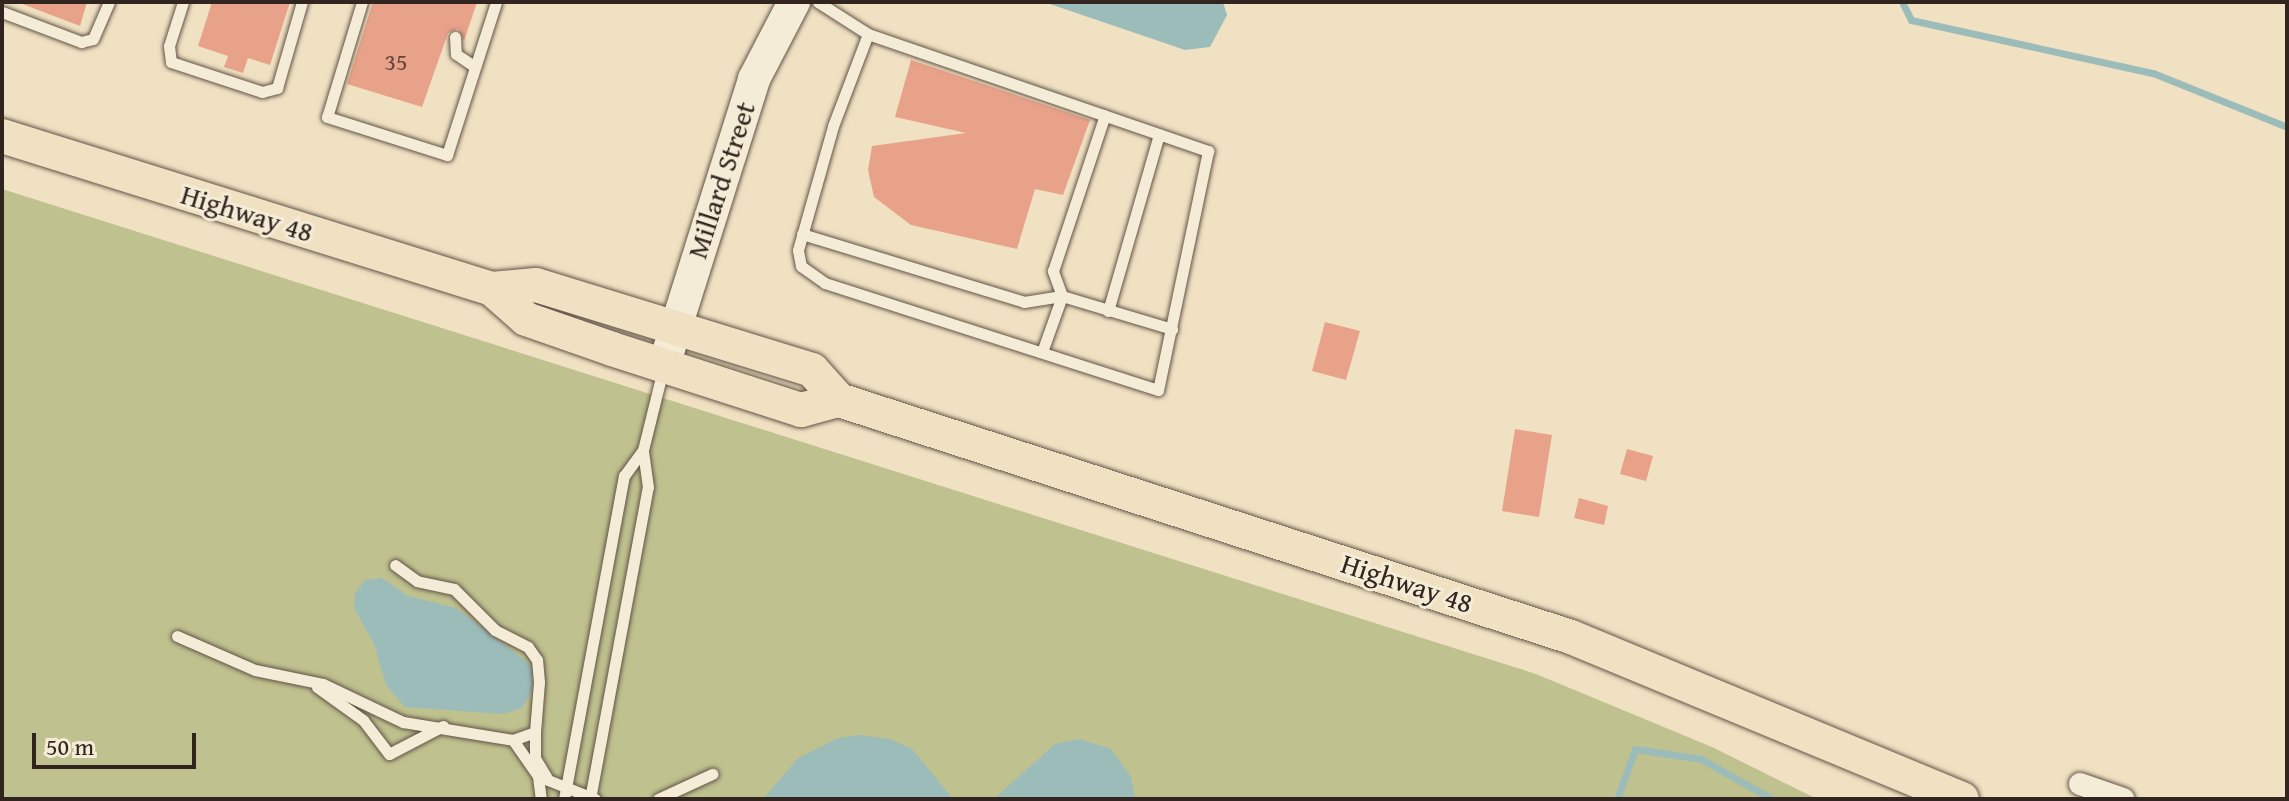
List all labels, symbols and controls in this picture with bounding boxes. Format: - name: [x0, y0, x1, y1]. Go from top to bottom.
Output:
- house number: 35: [384, 48, 408, 76]
- street label: Millard Street: [680, 97, 762, 263]
- street label: Highway 48: [177, 177, 317, 249]
- street label: Highway 48: [1337, 546, 1477, 620]
- scale bar: [36, 717, 200, 767]
- text: 50 m: [46, 729, 94, 764]

